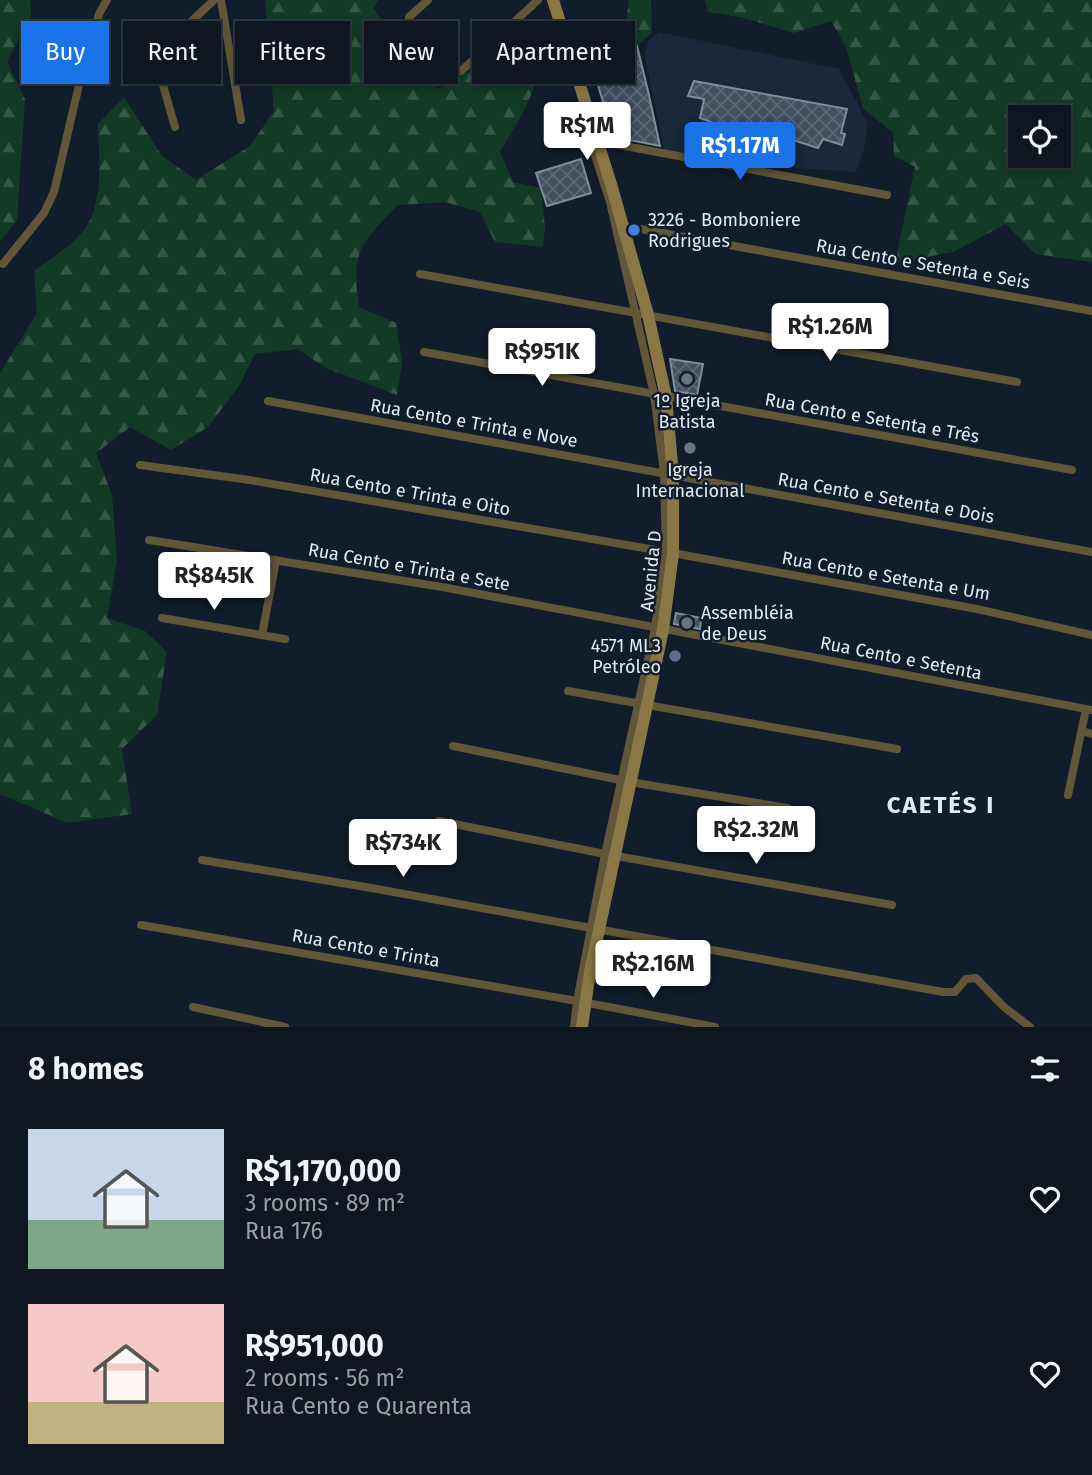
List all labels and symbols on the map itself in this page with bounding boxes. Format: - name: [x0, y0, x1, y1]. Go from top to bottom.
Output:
- pin: R$1M: [546, 102, 628, 162]
- pin: R$1.17M: [675, 122, 805, 182]
- place label: 3226 - Bomboniere Rodrigues: [648, 209, 801, 252]
- marker: 3226 - Bomboniere Rodrigues: [626, 222, 642, 238]
- street label: Rua Cento e Setenta e Seis: [814, 234, 1032, 294]
- pin: R$1.26M: [765, 304, 895, 363]
- pin: R$951K: [485, 328, 599, 388]
- marker: 1º Igreja Batista: [679, 371, 695, 387]
- street label: Rua Cento e Setenta e Três: [763, 388, 981, 448]
- place label: 1º Igreja Batista: [653, 390, 721, 433]
- street label: Rua Cento e Trinta e Nove: [369, 394, 579, 452]
- marker: Igreja Internacional: [682, 440, 698, 456]
- place label: Igreja Internacional: [636, 459, 744, 502]
- street label: Rua Cento e Trinta e Oito: [308, 464, 512, 520]
- street label: Rua Cento e Setenta e Dois: [776, 468, 996, 528]
- street label: Avenida D: [636, 529, 666, 613]
- street label: Rua Cento e Trinta e Sete: [306, 538, 512, 596]
- street label: Rua Cento e Setenta e Um: [780, 547, 992, 605]
- pin: R$845K: [157, 552, 271, 612]
- place label: Assembléia de Deus: [701, 602, 794, 645]
- marker: Assembléia de Deus: [679, 615, 695, 631]
- street label: Rua Cento e Setenta: [818, 632, 984, 684]
- place label: 4571 ML3 Petróleo: [591, 635, 661, 678]
- marker: 4571 ML3 Petróleo: [667, 648, 683, 664]
- district label: CAETÉS I: [887, 790, 995, 819]
- pin: R$2.32M: [691, 806, 821, 866]
- pin: R$734K: [346, 820, 460, 879]
- street label: Rua Cento e Trinta: [290, 924, 442, 972]
- pin: R$2.16M: [588, 940, 718, 1000]

